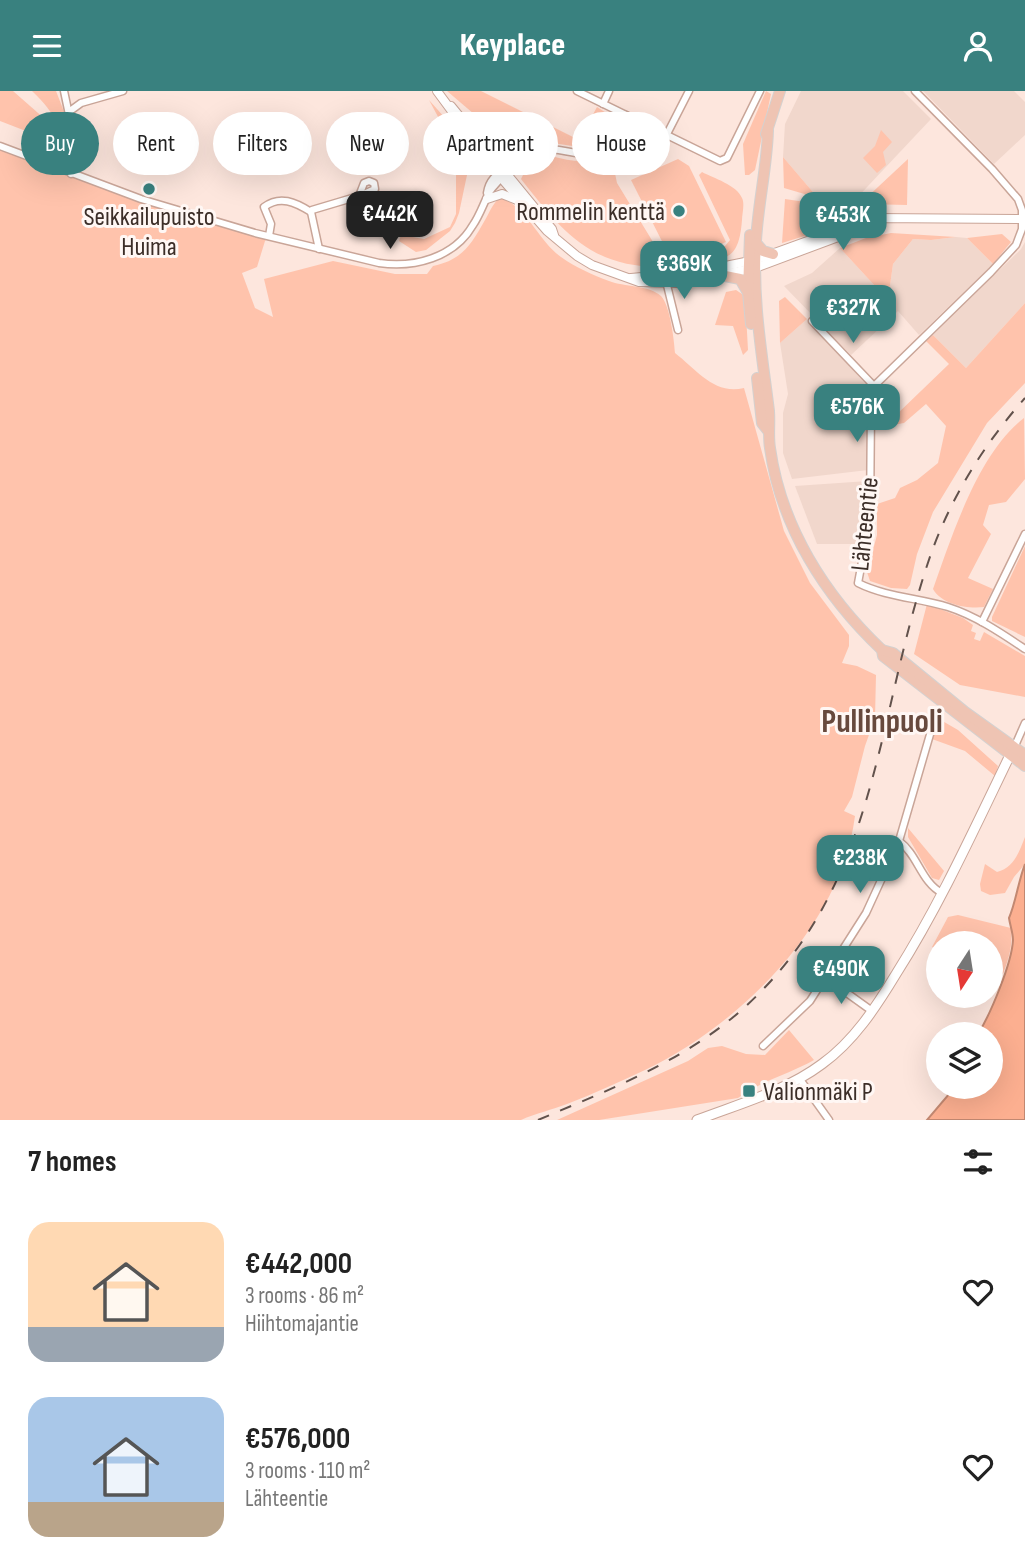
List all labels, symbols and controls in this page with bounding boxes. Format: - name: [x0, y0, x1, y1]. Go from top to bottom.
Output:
- text: Keyplace: [460, 26, 565, 65]
- icon: menu: [28, 27, 66, 65]
- icon: person: [959, 27, 997, 65]
- chip: Buy: [21, 112, 99, 175]
- chip: Rent: [113, 112, 199, 175]
- chip: Filters: [213, 112, 312, 175]
- chip: New: [326, 112, 409, 175]
- chip: Apartment: [423, 112, 558, 175]
- chip: House: [572, 112, 670, 175]
- marker: Seikkailupuisto Huima: [141, 181, 157, 197]
- pin: €442K: [341, 191, 439, 251]
- pin: €453K: [794, 193, 892, 252]
- place label: Rommelin kenttä: [516, 197, 665, 228]
- text: €442K: [362, 200, 418, 228]
- text: €453K: [816, 201, 870, 229]
- place label: Seikkailupuisto Huima: [83, 202, 215, 263]
- marker: Rommelin kenttä: [671, 203, 687, 219]
- pin: €369K: [635, 241, 733, 301]
- text: €369K: [656, 250, 712, 278]
- pin: €327K: [804, 285, 902, 345]
- text: €327K: [826, 294, 880, 322]
- pin: €576K: [808, 385, 906, 444]
- text: €576K: [830, 393, 884, 421]
- street label: Lähteentie: [845, 476, 886, 573]
- district label: Pullinpuoli: [821, 702, 943, 742]
- pin: €238K: [811, 835, 909, 895]
- text: €238K: [833, 844, 887, 872]
- north arrow: [926, 931, 1003, 1008]
- map controls: [926, 931, 1003, 1099]
- pin: €490K: [792, 947, 890, 1006]
- text: €490K: [813, 955, 869, 983]
- button: layers: [926, 1022, 1003, 1099]
- place label: Valionmäki P: [763, 1077, 873, 1108]
- marker: Valionmäki P: [741, 1083, 757, 1099]
- icon: filters: [959, 1143, 997, 1181]
- text: 7 homes: [28, 1144, 116, 1180]
- text: €442,000: [245, 1246, 352, 1282]
- icon: home: [84, 1250, 168, 1334]
- icon: heart: [959, 1273, 997, 1311]
- text: 3 rooms · 86 m²: [245, 1282, 364, 1310]
- text: Hiihtomajantie: [245, 1310, 359, 1338]
- text: €576,000: [245, 1421, 350, 1457]
- icon: home: [84, 1425, 168, 1509]
- icon: heart: [959, 1448, 997, 1486]
- text: 3 rooms · 110 m²: [245, 1457, 370, 1485]
- text: Lähteentie: [245, 1485, 328, 1513]

